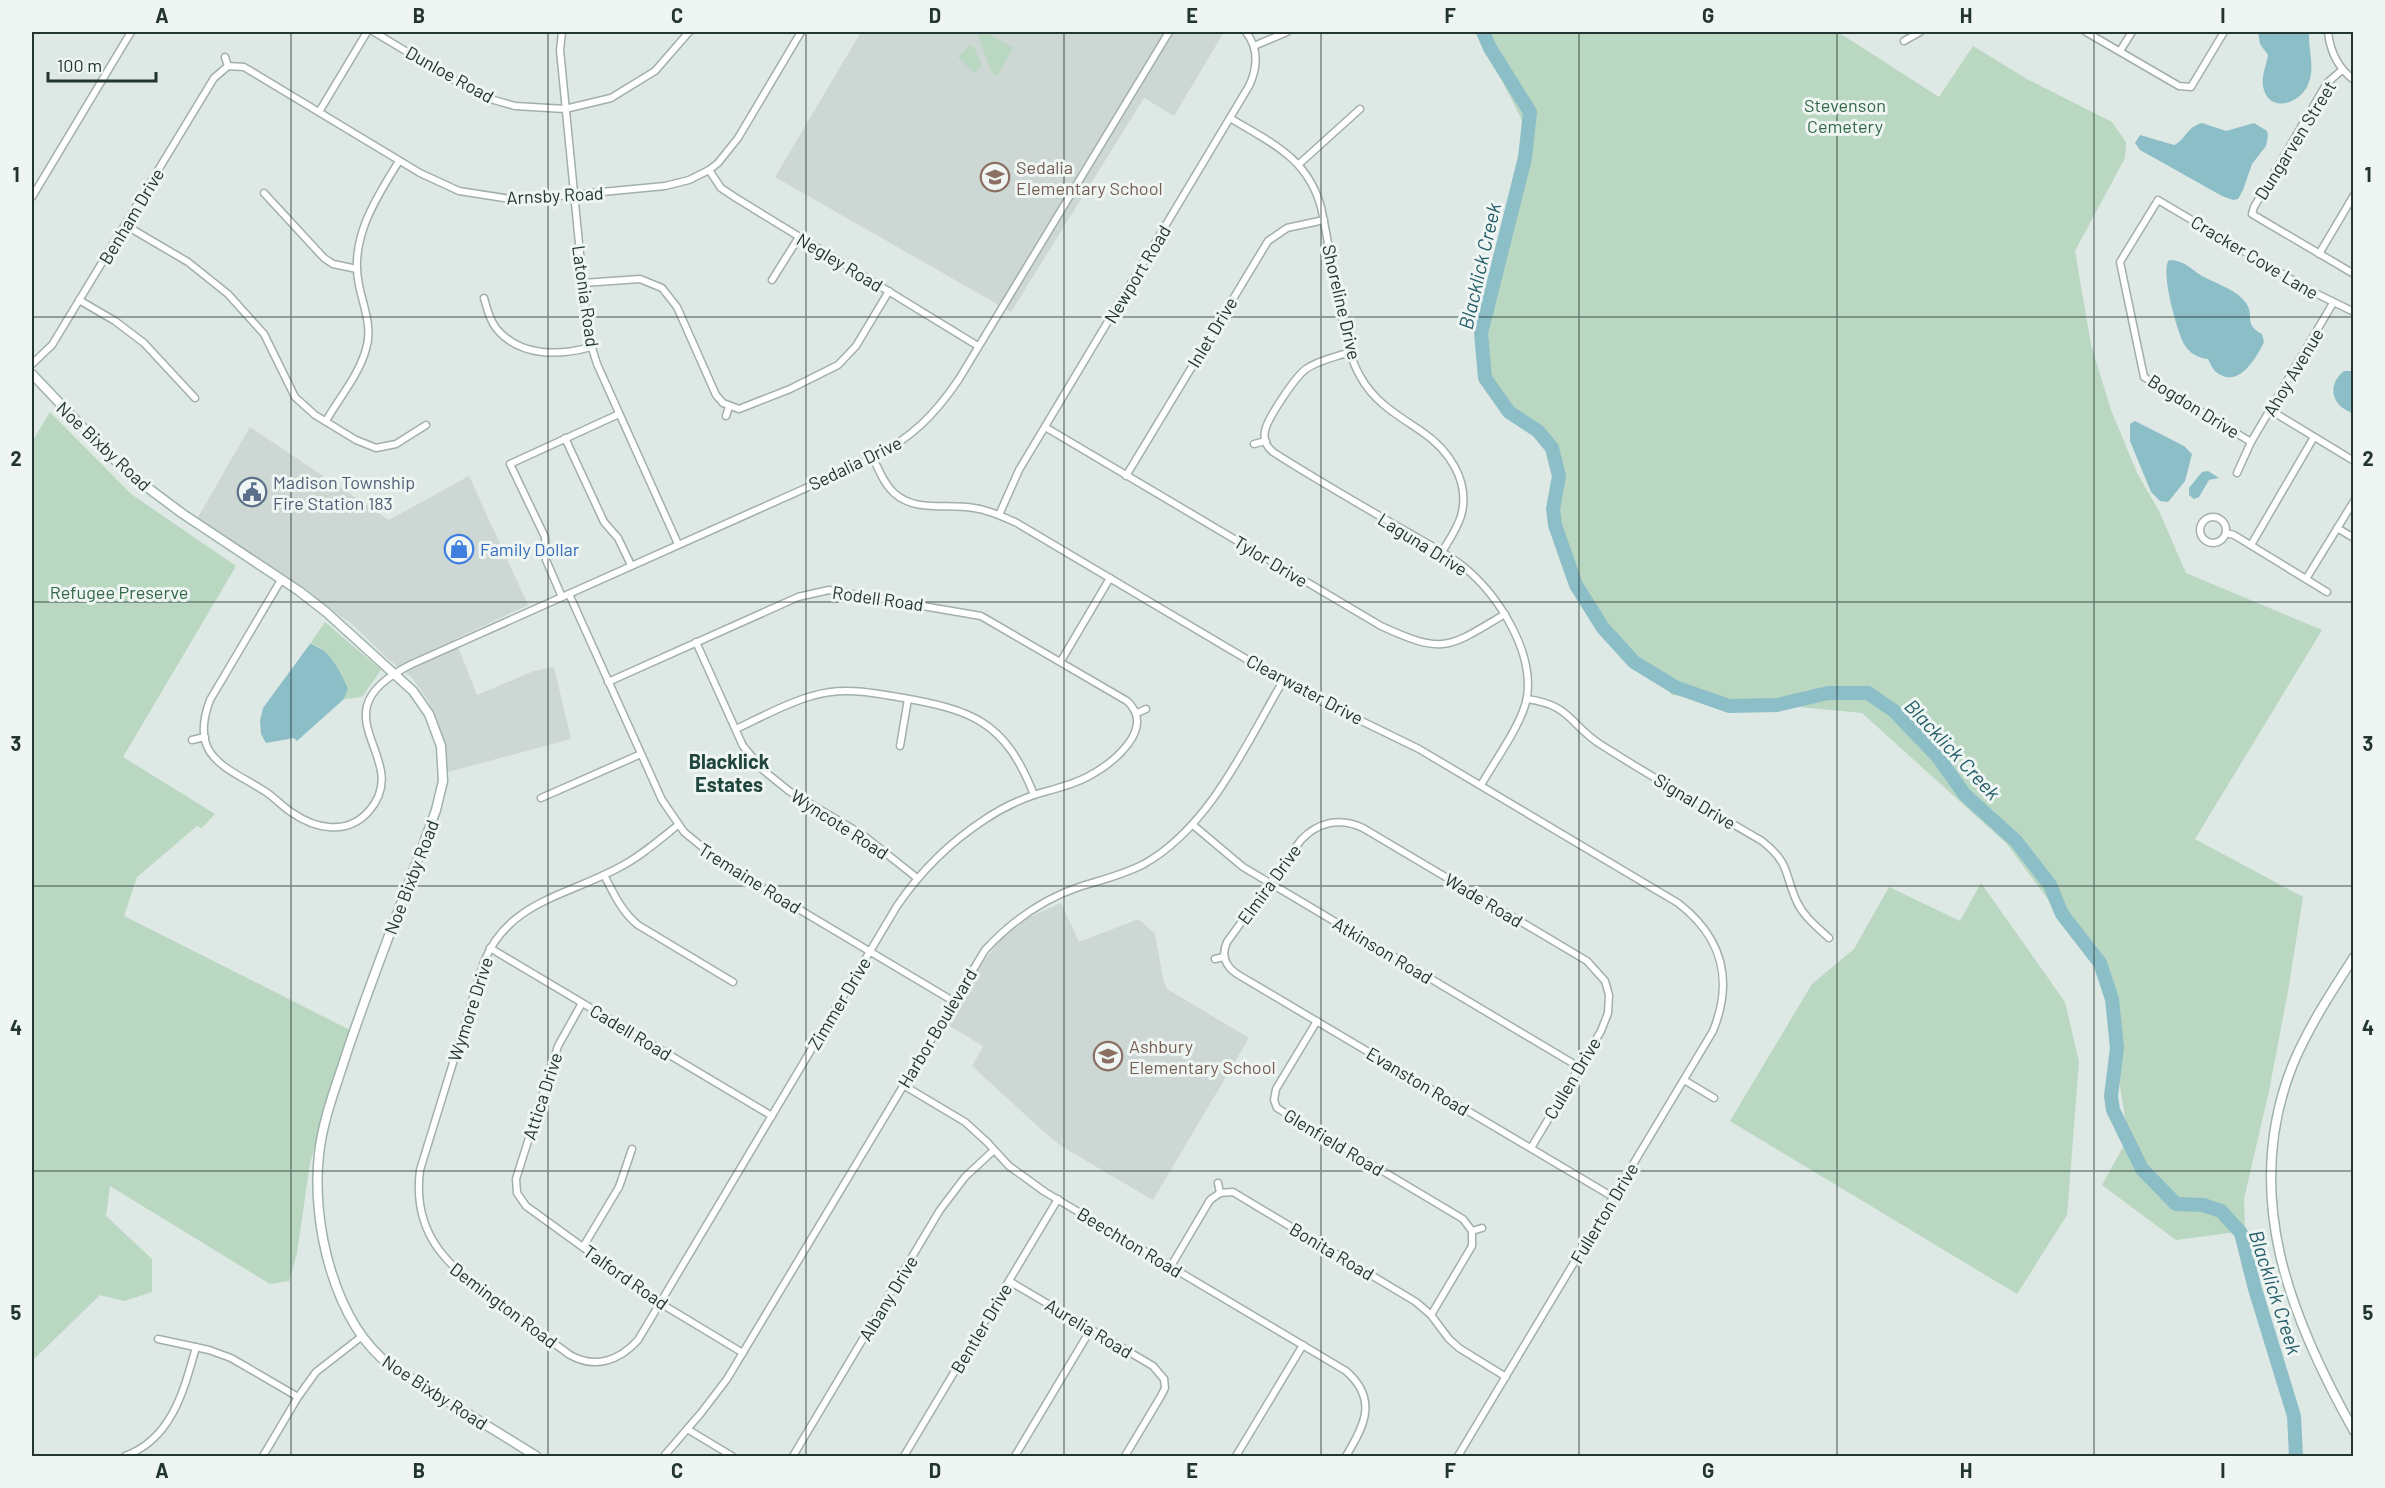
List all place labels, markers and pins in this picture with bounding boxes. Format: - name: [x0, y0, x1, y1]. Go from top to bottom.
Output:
- place label: Sedalia Elementary School: [1016, 156, 1163, 199]
- school or university icon: Sedalia Elementary School: [979, 161, 1011, 193]
- place label: Madison Township Fire Station 183: [273, 471, 415, 514]
- public building icon: Madison Township Fire Station 183: [236, 476, 268, 508]
- shop icon: Family Dollar: [443, 533, 475, 565]
- place label: Family Dollar: [480, 538, 580, 560]
- place label: Ashbury Elementary School: [1129, 1035, 1276, 1078]
- school or university icon: Ashbury Elementary School: [1092, 1040, 1124, 1072]

